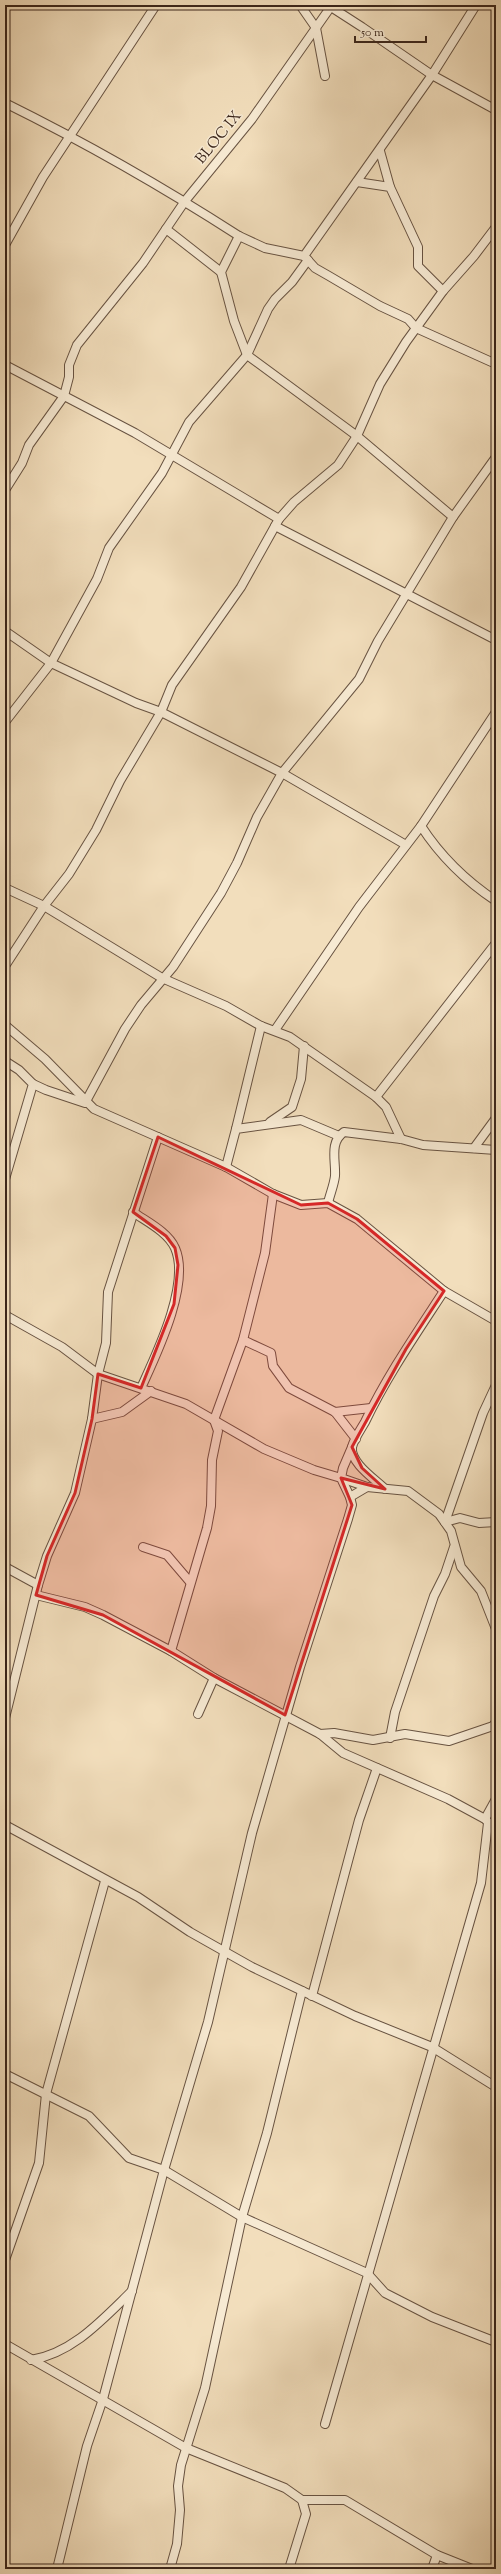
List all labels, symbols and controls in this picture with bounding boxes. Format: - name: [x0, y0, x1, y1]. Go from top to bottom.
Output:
- scale bar: [355, 18, 426, 44]
- text: 50 m: [360, 24, 384, 42]
- street label: BLOC IX: [191, 107, 247, 169]

